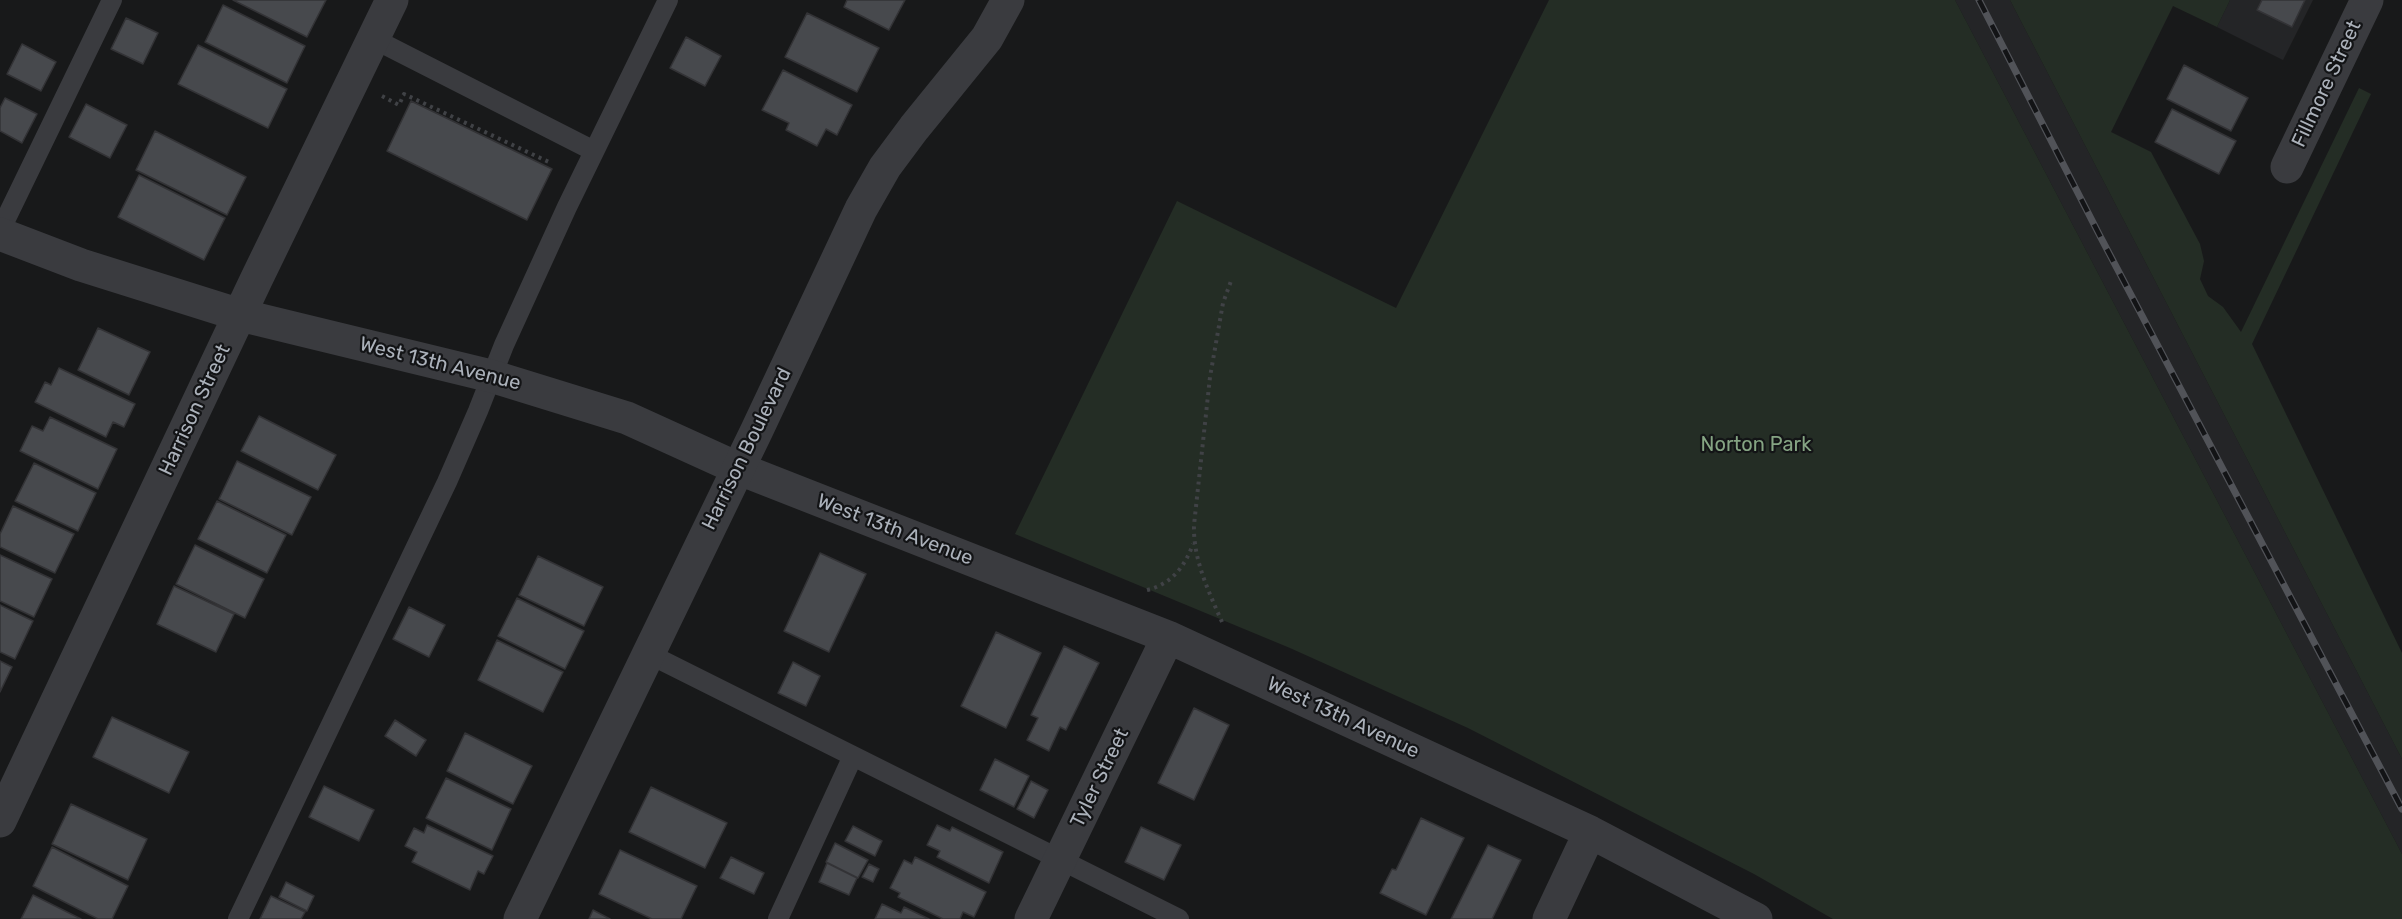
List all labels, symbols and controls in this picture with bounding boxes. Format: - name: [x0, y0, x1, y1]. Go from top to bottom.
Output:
- street label: Fillmore Street: [2287, 17, 2367, 151]
- street label: West 13th Avenue: [357, 332, 523, 396]
- street label: Harrison Street: [154, 341, 236, 479]
- street label: Harrison Boulevard: [697, 364, 797, 534]
- park label: Norton Park: [1701, 433, 1811, 457]
- street label: West 13th Avenue: [814, 489, 976, 571]
- street label: West 13th Avenue: [1263, 672, 1423, 764]
- street label: Tyler Street: [1066, 724, 1134, 832]

